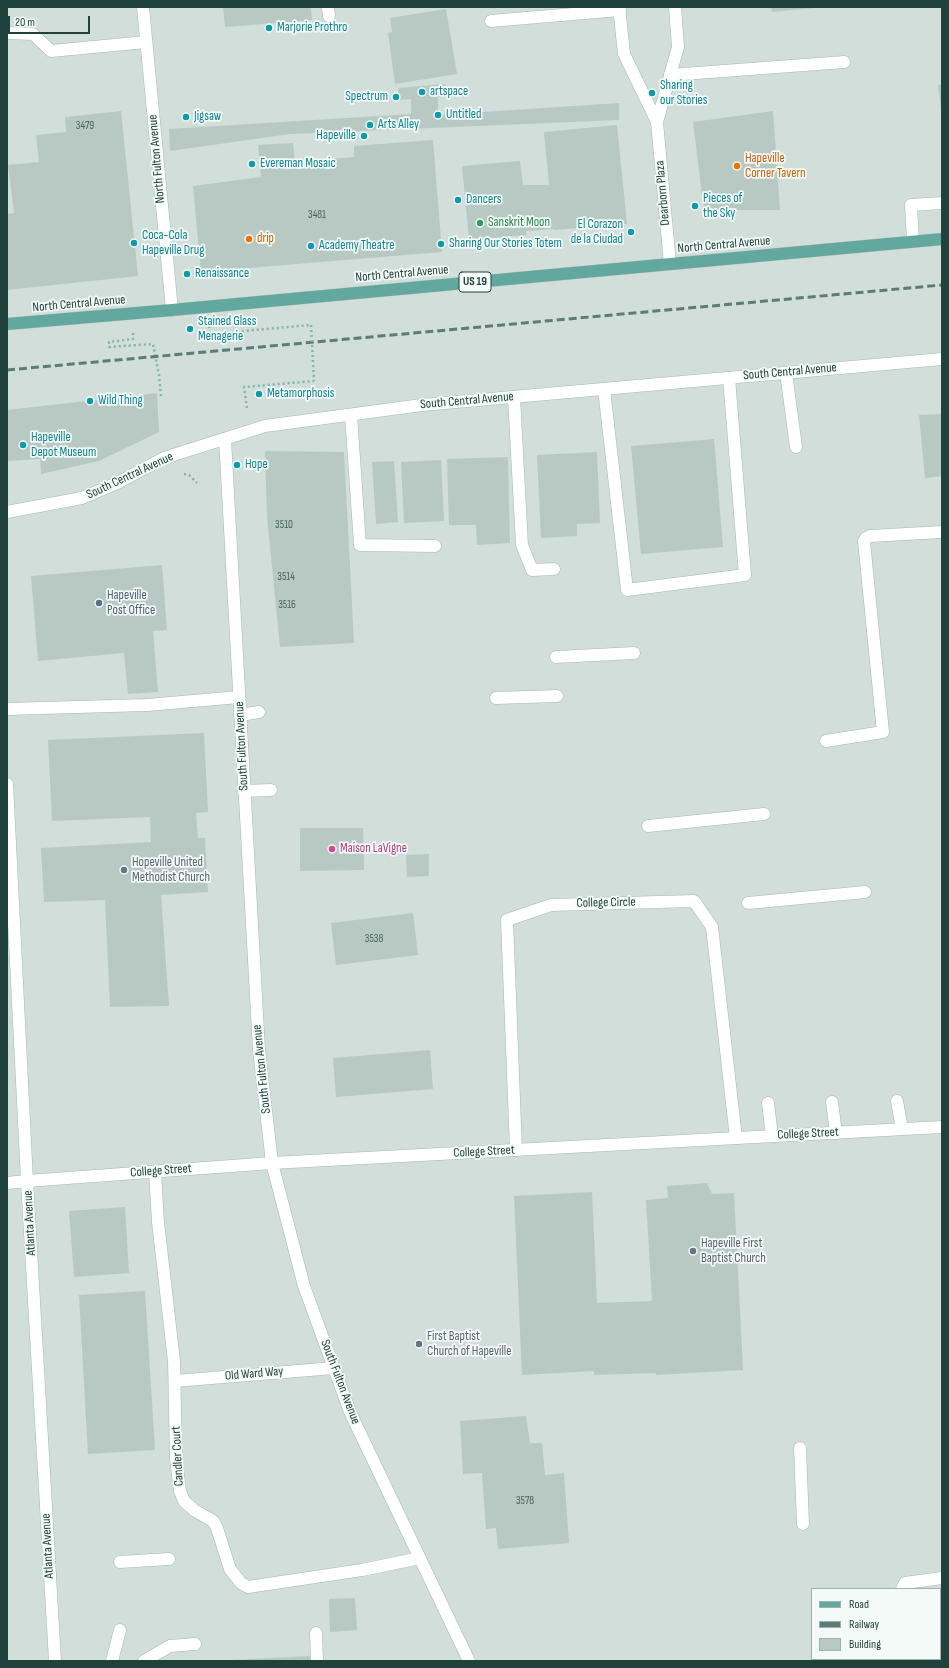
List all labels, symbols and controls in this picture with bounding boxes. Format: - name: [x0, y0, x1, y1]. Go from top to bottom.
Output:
- scale bar: [10, 8, 92, 34]
- text: 20 m: [15, 15, 35, 30]
- place label: Marjorie Prothro: [277, 20, 347, 36]
- marker: Marjorie Prothro: [264, 23, 274, 33]
- place label: Sharing our Stories: [660, 78, 707, 109]
- place label: artspace: [430, 84, 468, 100]
- marker: artspace: [417, 87, 427, 97]
- marker: Sharing our Stories: [647, 88, 657, 98]
- place label: Spectrum: [345, 89, 388, 105]
- marker: Spectrum: [391, 92, 401, 102]
- place label: Untitled: [446, 107, 482, 123]
- place label: Jigsaw: [194, 109, 221, 125]
- marker: Untitled: [433, 110, 443, 120]
- marker: Jigsaw: [181, 112, 191, 122]
- street label: North Fulton Avenue: [145, 114, 169, 204]
- place label: Arts Alley: [378, 117, 419, 133]
- house number: 3479: [76, 119, 94, 133]
- marker: Arts Alley: [365, 120, 375, 130]
- place label: Hapeville: [316, 128, 356, 144]
- marker: Hapeville: [359, 131, 369, 141]
- place label: Hapeville Corner Tavern: [745, 151, 806, 182]
- place label: Evereman Mosaic: [260, 156, 336, 172]
- marker: Evereman Mosaic: [247, 159, 257, 169]
- street label: Dearborn Plaza: [652, 160, 674, 226]
- marker: Hapeville Corner Tavern: [732, 161, 742, 171]
- place label: Pieces of the Sky: [703, 191, 742, 222]
- place label: Dancers: [466, 192, 501, 208]
- marker: Dancers: [453, 195, 463, 205]
- marker: Pieces of the Sky: [690, 201, 700, 211]
- house number: 3481: [308, 208, 326, 222]
- place label: Sanskrit Moon: [488, 215, 550, 231]
- place label: El Corazon de la Ciudad: [571, 217, 623, 248]
- marker: Sanskrit Moon: [475, 218, 485, 228]
- marker: El Corazon de la Ciudad: [626, 227, 636, 237]
- place label: Coca-Cola Hapeville Drug: [142, 228, 204, 259]
- place label: drip: [257, 231, 274, 247]
- street label: North Central Avenue: [677, 233, 771, 257]
- marker: drip: [244, 234, 254, 244]
- place label: Sharing Our Stories Totem: [449, 236, 562, 252]
- marker: Coca-Cola Hapeville Drug: [129, 238, 139, 248]
- place label: Academy Theatre: [319, 238, 394, 254]
- marker: Sharing Our Stories Totem: [436, 239, 446, 249]
- marker: Academy Theatre: [306, 241, 316, 251]
- street label: North Central Avenue: [355, 262, 449, 286]
- place label: Renaissance: [195, 266, 249, 282]
- marker: Renaissance: [182, 269, 192, 279]
- road number: US 19: [459, 272, 491, 292]
- street label: North Central Avenue: [32, 292, 126, 316]
- place label: Stained Glass Menagerie: [198, 314, 256, 345]
- marker: Stained Glass Menagerie: [185, 324, 195, 334]
- street label: South Central Avenue: [743, 360, 837, 384]
- place label: Metamorphosis: [267, 386, 334, 402]
- marker: Metamorphosis: [254, 389, 264, 399]
- street label: South Central Avenue: [420, 389, 514, 413]
- place label: Wild Thing: [98, 393, 143, 409]
- marker: Wild Thing: [85, 396, 95, 406]
- place label: Hapeville Depot Museum: [31, 430, 96, 461]
- marker: Hapeville Depot Museum: [18, 440, 28, 450]
- street label: South Central Avenue: [84, 449, 176, 503]
- place label: Hope: [245, 457, 268, 473]
- marker: Hope: [232, 460, 242, 470]
- house number: 3510: [275, 518, 293, 532]
- house number: 3514: [277, 570, 295, 584]
- place label: Hapeville Post Office: [107, 588, 155, 619]
- marker: Hapeville Post Office: [94, 598, 104, 608]
- house number: 3516: [278, 598, 296, 612]
- street label: South Fulton Avenue: [232, 701, 252, 791]
- place label: Maison LaVigne: [340, 841, 407, 857]
- marker: Maison LaVigne: [327, 844, 337, 854]
- place label: Hopeville United Methodist Church: [132, 855, 210, 886]
- marker: Hopeville United Methodist Church: [119, 865, 129, 875]
- street label: College Circle: [576, 895, 636, 911]
- house number: 3538: [365, 932, 383, 946]
- street label: South Fulton Avenue: [250, 1024, 274, 1114]
- street label: College Street: [777, 1125, 839, 1143]
- street label: College Street: [453, 1143, 515, 1161]
- street label: College Street: [130, 1161, 192, 1181]
- street label: Atlanta Avenue: [20, 1190, 40, 1256]
- place label: Hapeville First Baptist Church: [701, 1236, 766, 1267]
- marker: Hapeville First Baptist Church: [688, 1246, 698, 1256]
- place label: First Baptist Church of Hapeville: [427, 1329, 511, 1360]
- street label: South Fulton Avenue: [317, 1337, 363, 1427]
- marker: First Baptist Church of Hapeville: [414, 1339, 424, 1349]
- street label: Old Ward Way: [224, 1364, 284, 1384]
- street label: Candler Court: [169, 1425, 187, 1487]
- house number: 3578: [516, 1494, 534, 1508]
- street label: Atlanta Avenue: [38, 1513, 58, 1579]
- legend: [811, 1588, 941, 1660]
- text: Road: [849, 1597, 869, 1612]
- text: Railway: [849, 1617, 879, 1632]
- text: Building: [849, 1637, 881, 1652]

